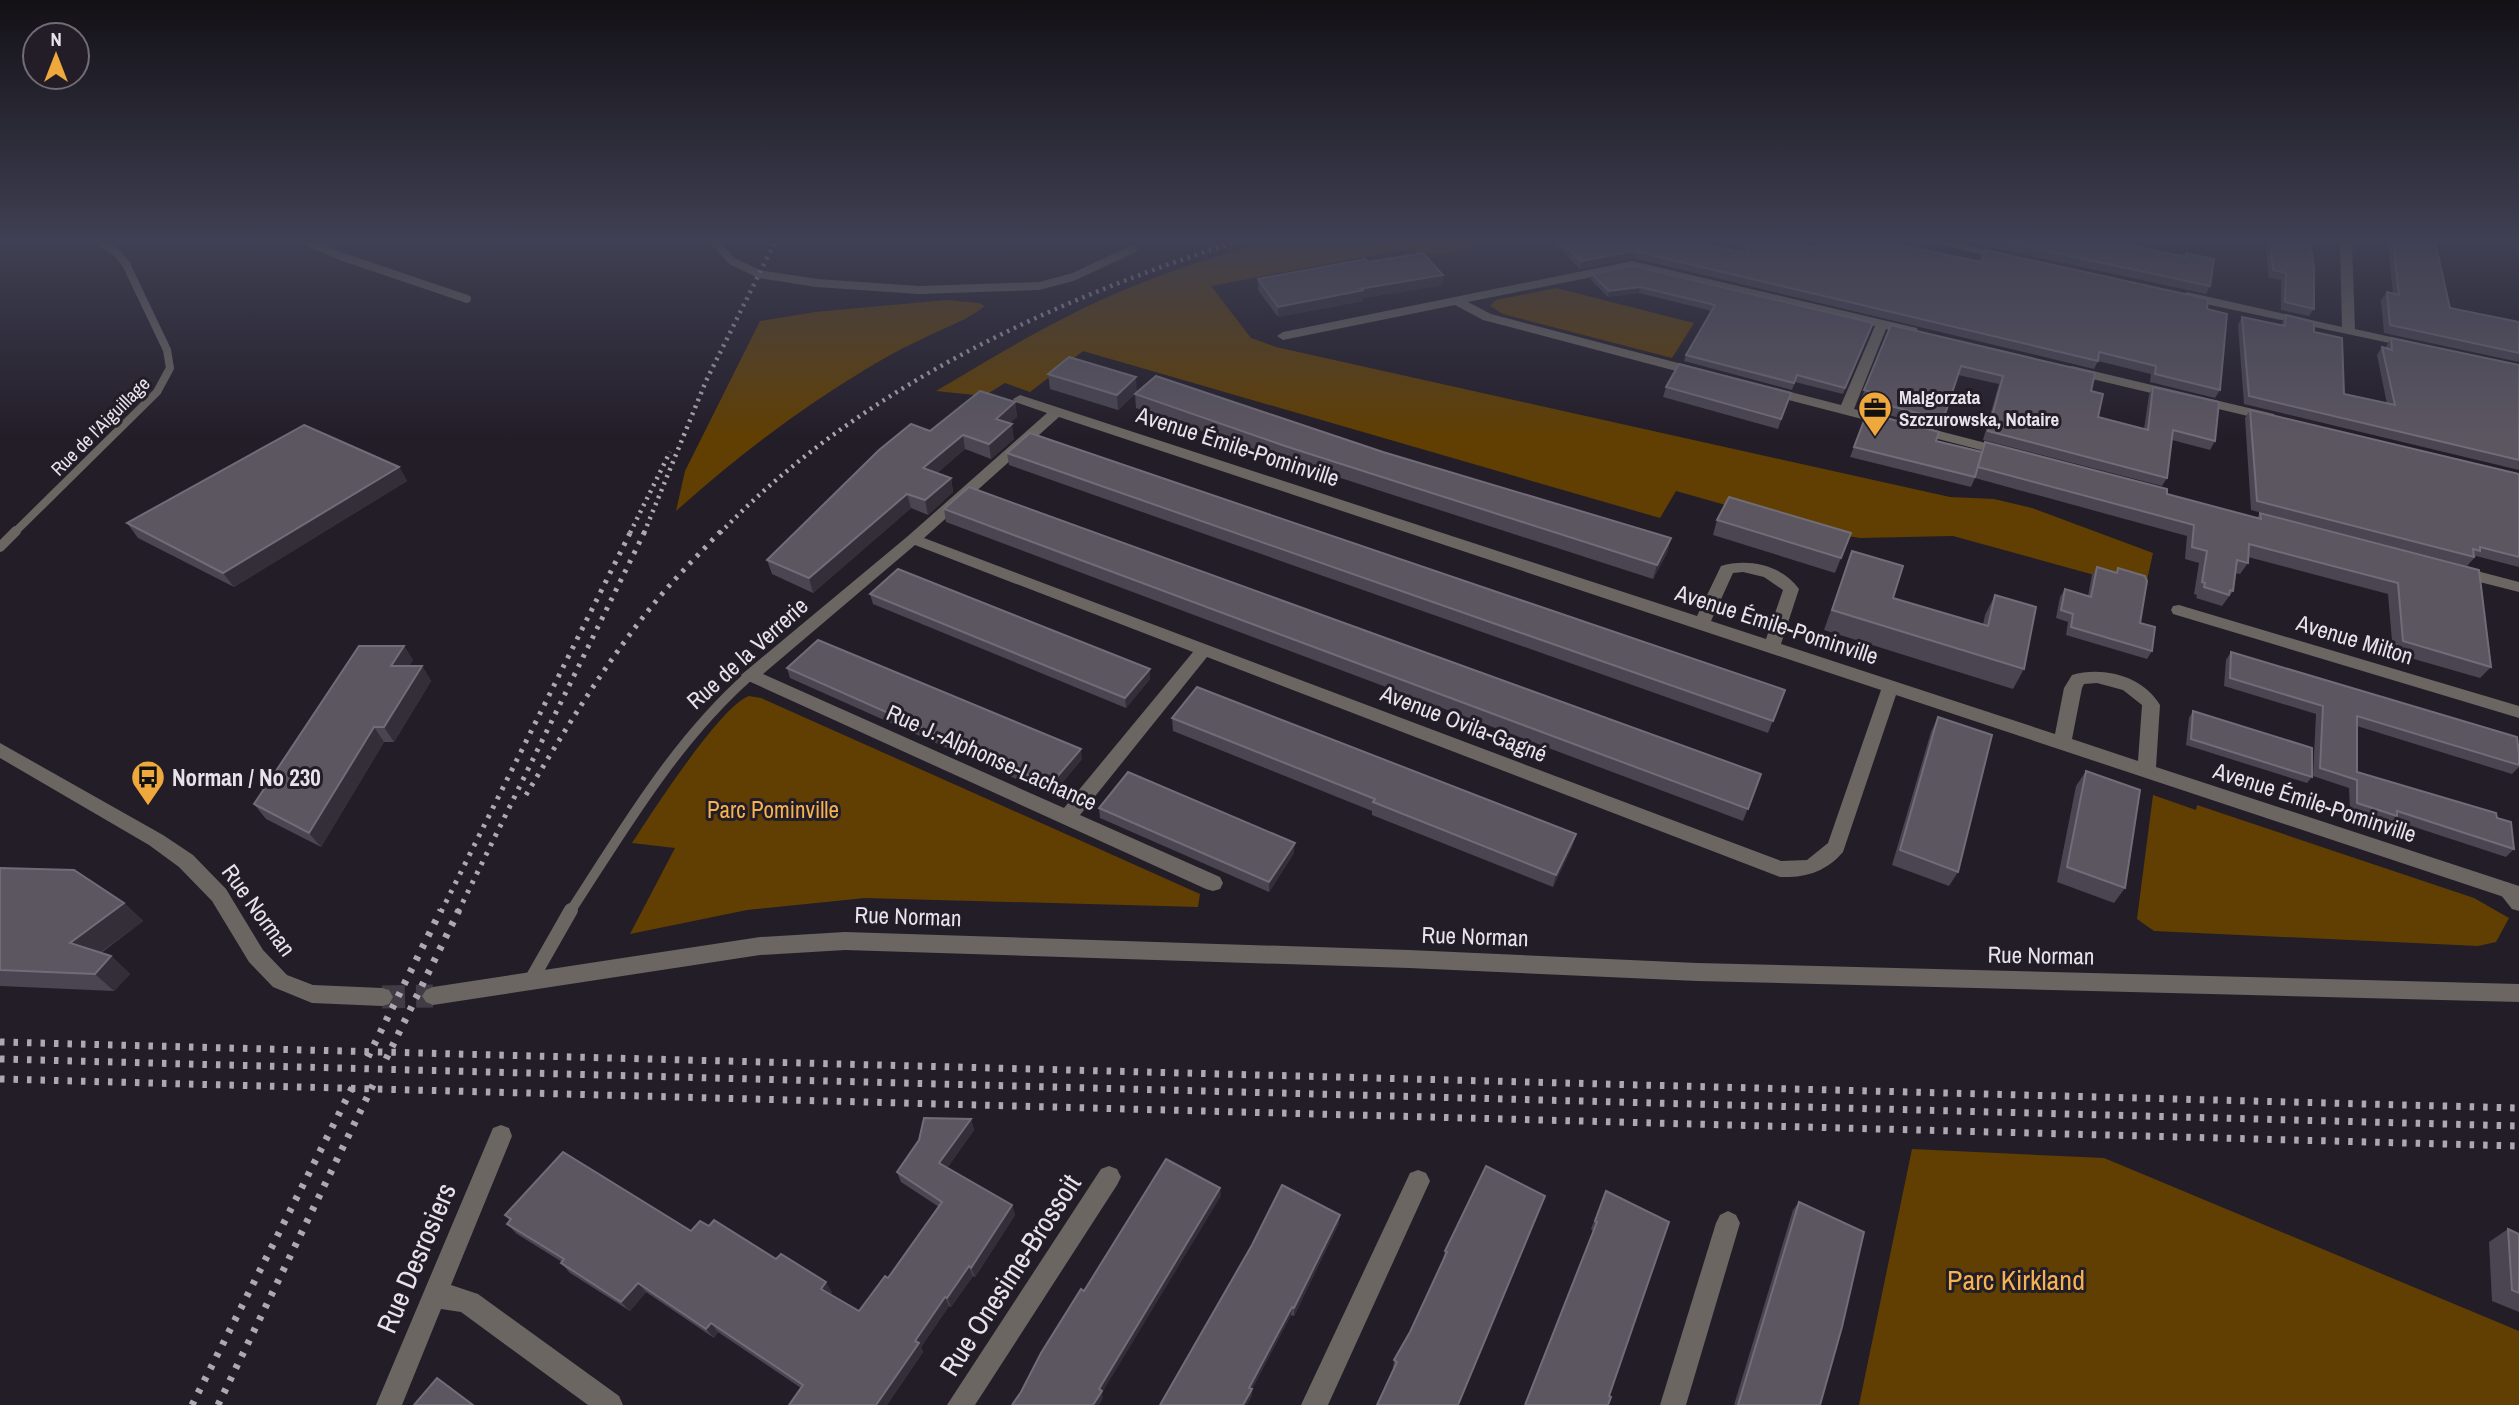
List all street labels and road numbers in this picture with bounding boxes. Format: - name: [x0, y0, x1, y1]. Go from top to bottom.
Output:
- street label: Rue de l'Aiguillage: [45, 371, 155, 481]
- street label: Avenue Émile-Pominville: [1132, 398, 1343, 493]
- street label: Avenue Émile-Pominville: [1671, 576, 1882, 671]
- street label: Rue de la Verrerie: [680, 590, 814, 716]
- street label: Avenue Milton: [2292, 606, 2417, 671]
- street label: Avenue Ovila-Gagné: [1375, 677, 1552, 769]
- street label: Rue J.-Alphonse-Lachance: [882, 697, 1102, 817]
- street label: Avenue Émile-Pominville: [2209, 754, 2420, 849]
- street label: Rue Norman: [215, 858, 303, 962]
- street label: Rue Norman: [854, 899, 962, 933]
- street label: Rue Norman: [1421, 919, 1529, 953]
- street label: Rue Norman: [1987, 939, 2095, 971]
- street label: Rue Onesime-Brossoit: [930, 1167, 1090, 1383]
- street label: Rue Desrosiers: [367, 1177, 465, 1339]

